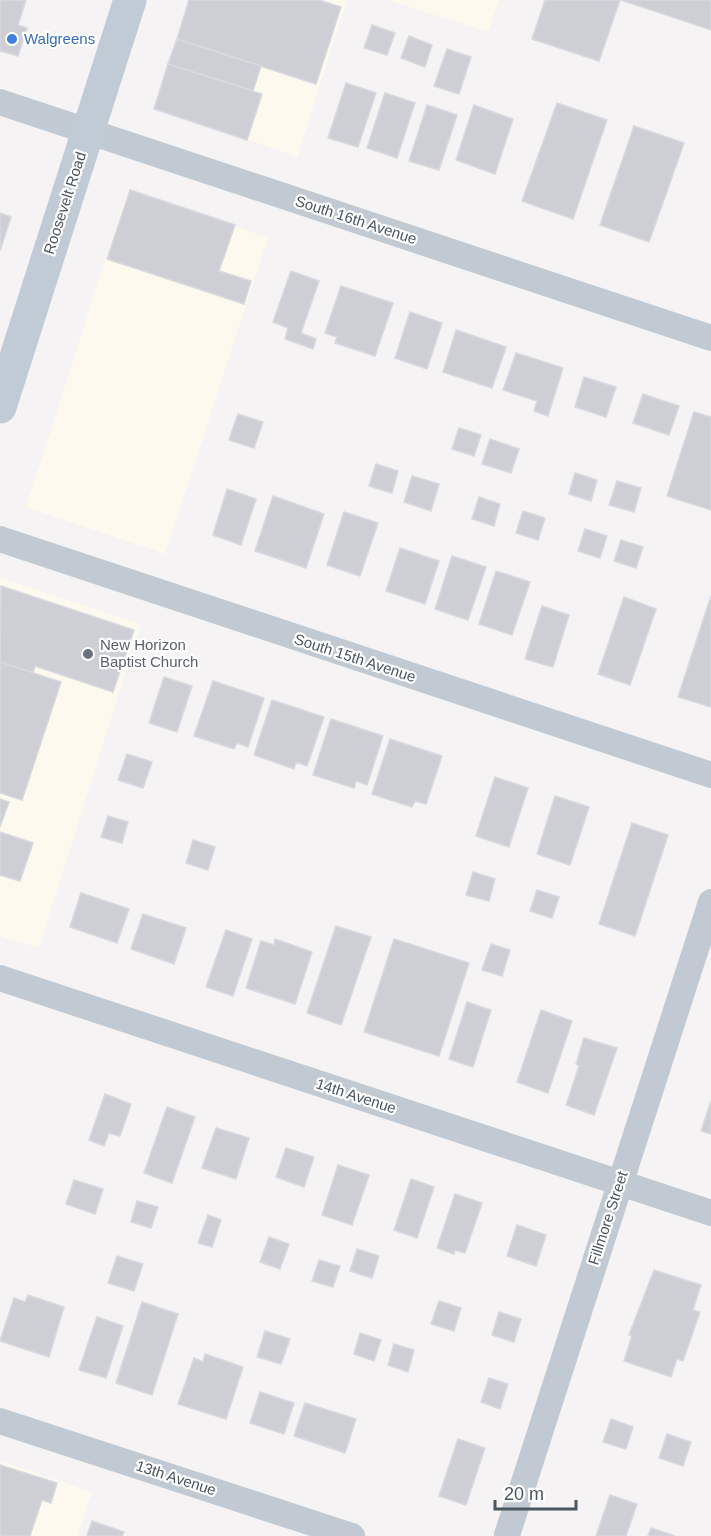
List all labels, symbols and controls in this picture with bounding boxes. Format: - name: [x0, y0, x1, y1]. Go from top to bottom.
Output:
- place label: Walgreens: [24, 30, 95, 47]
- marker: Walgreens: [5, 32, 19, 46]
- street label: Roosevelt Road: [40, 149, 89, 256]
- street label: South 16th Avenue: [293, 192, 419, 247]
- street label: South 15th Avenue: [292, 630, 418, 685]
- place label: New Horizon Baptist Church: [100, 636, 198, 670]
- marker: New Horizon Baptist Church: [81, 647, 95, 661]
- street label: 14th Avenue: [314, 1075, 398, 1116]
- street label: Fillmore Street: [584, 1168, 631, 1267]
- street label: 13th Avenue: [134, 1457, 218, 1498]
- scale bar: [495, 1473, 576, 1511]
- text: 20 m: [504, 1484, 544, 1504]

